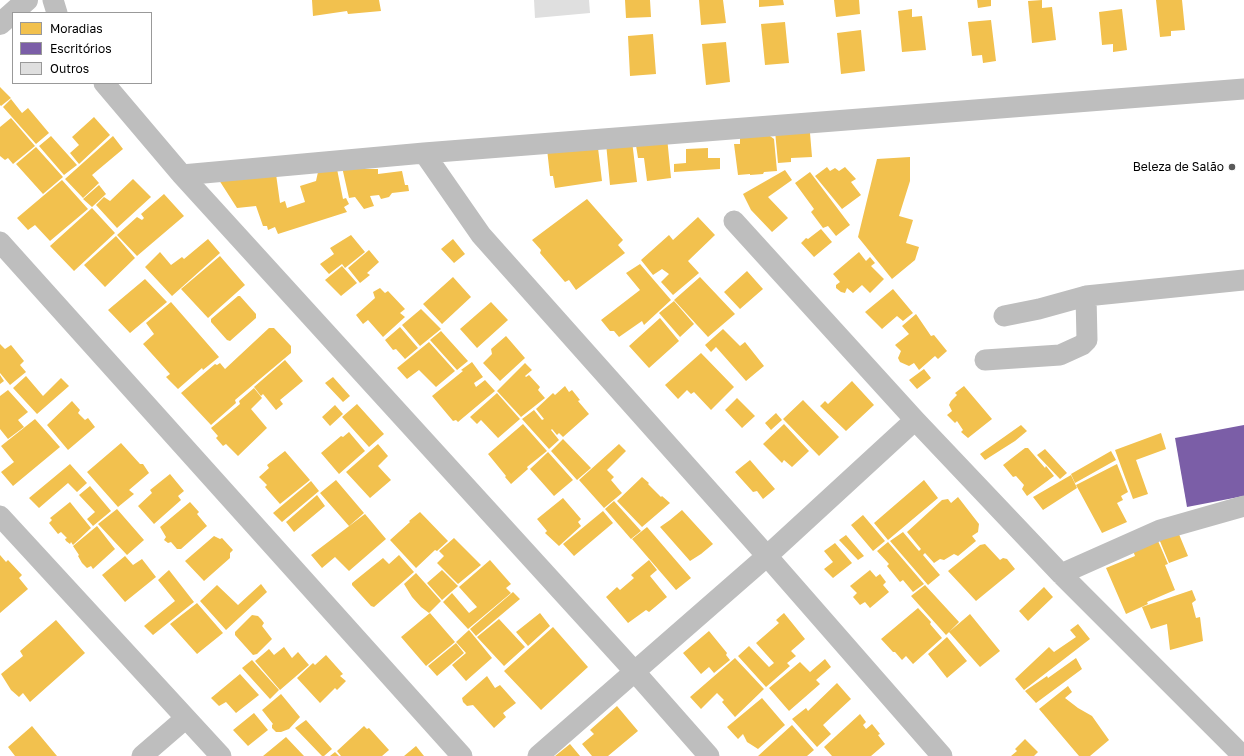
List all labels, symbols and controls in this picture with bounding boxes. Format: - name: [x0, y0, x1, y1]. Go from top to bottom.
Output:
- legend: [12, 12, 152, 84]
- text: Moradias: [50, 21, 103, 36]
- text: Escritórios: [50, 41, 112, 56]
- text: Outros: [50, 61, 89, 76]
- place label: Beleza de Salão: [1133, 160, 1224, 174]
- marker: Beleza de Salão: [1227, 162, 1237, 172]

